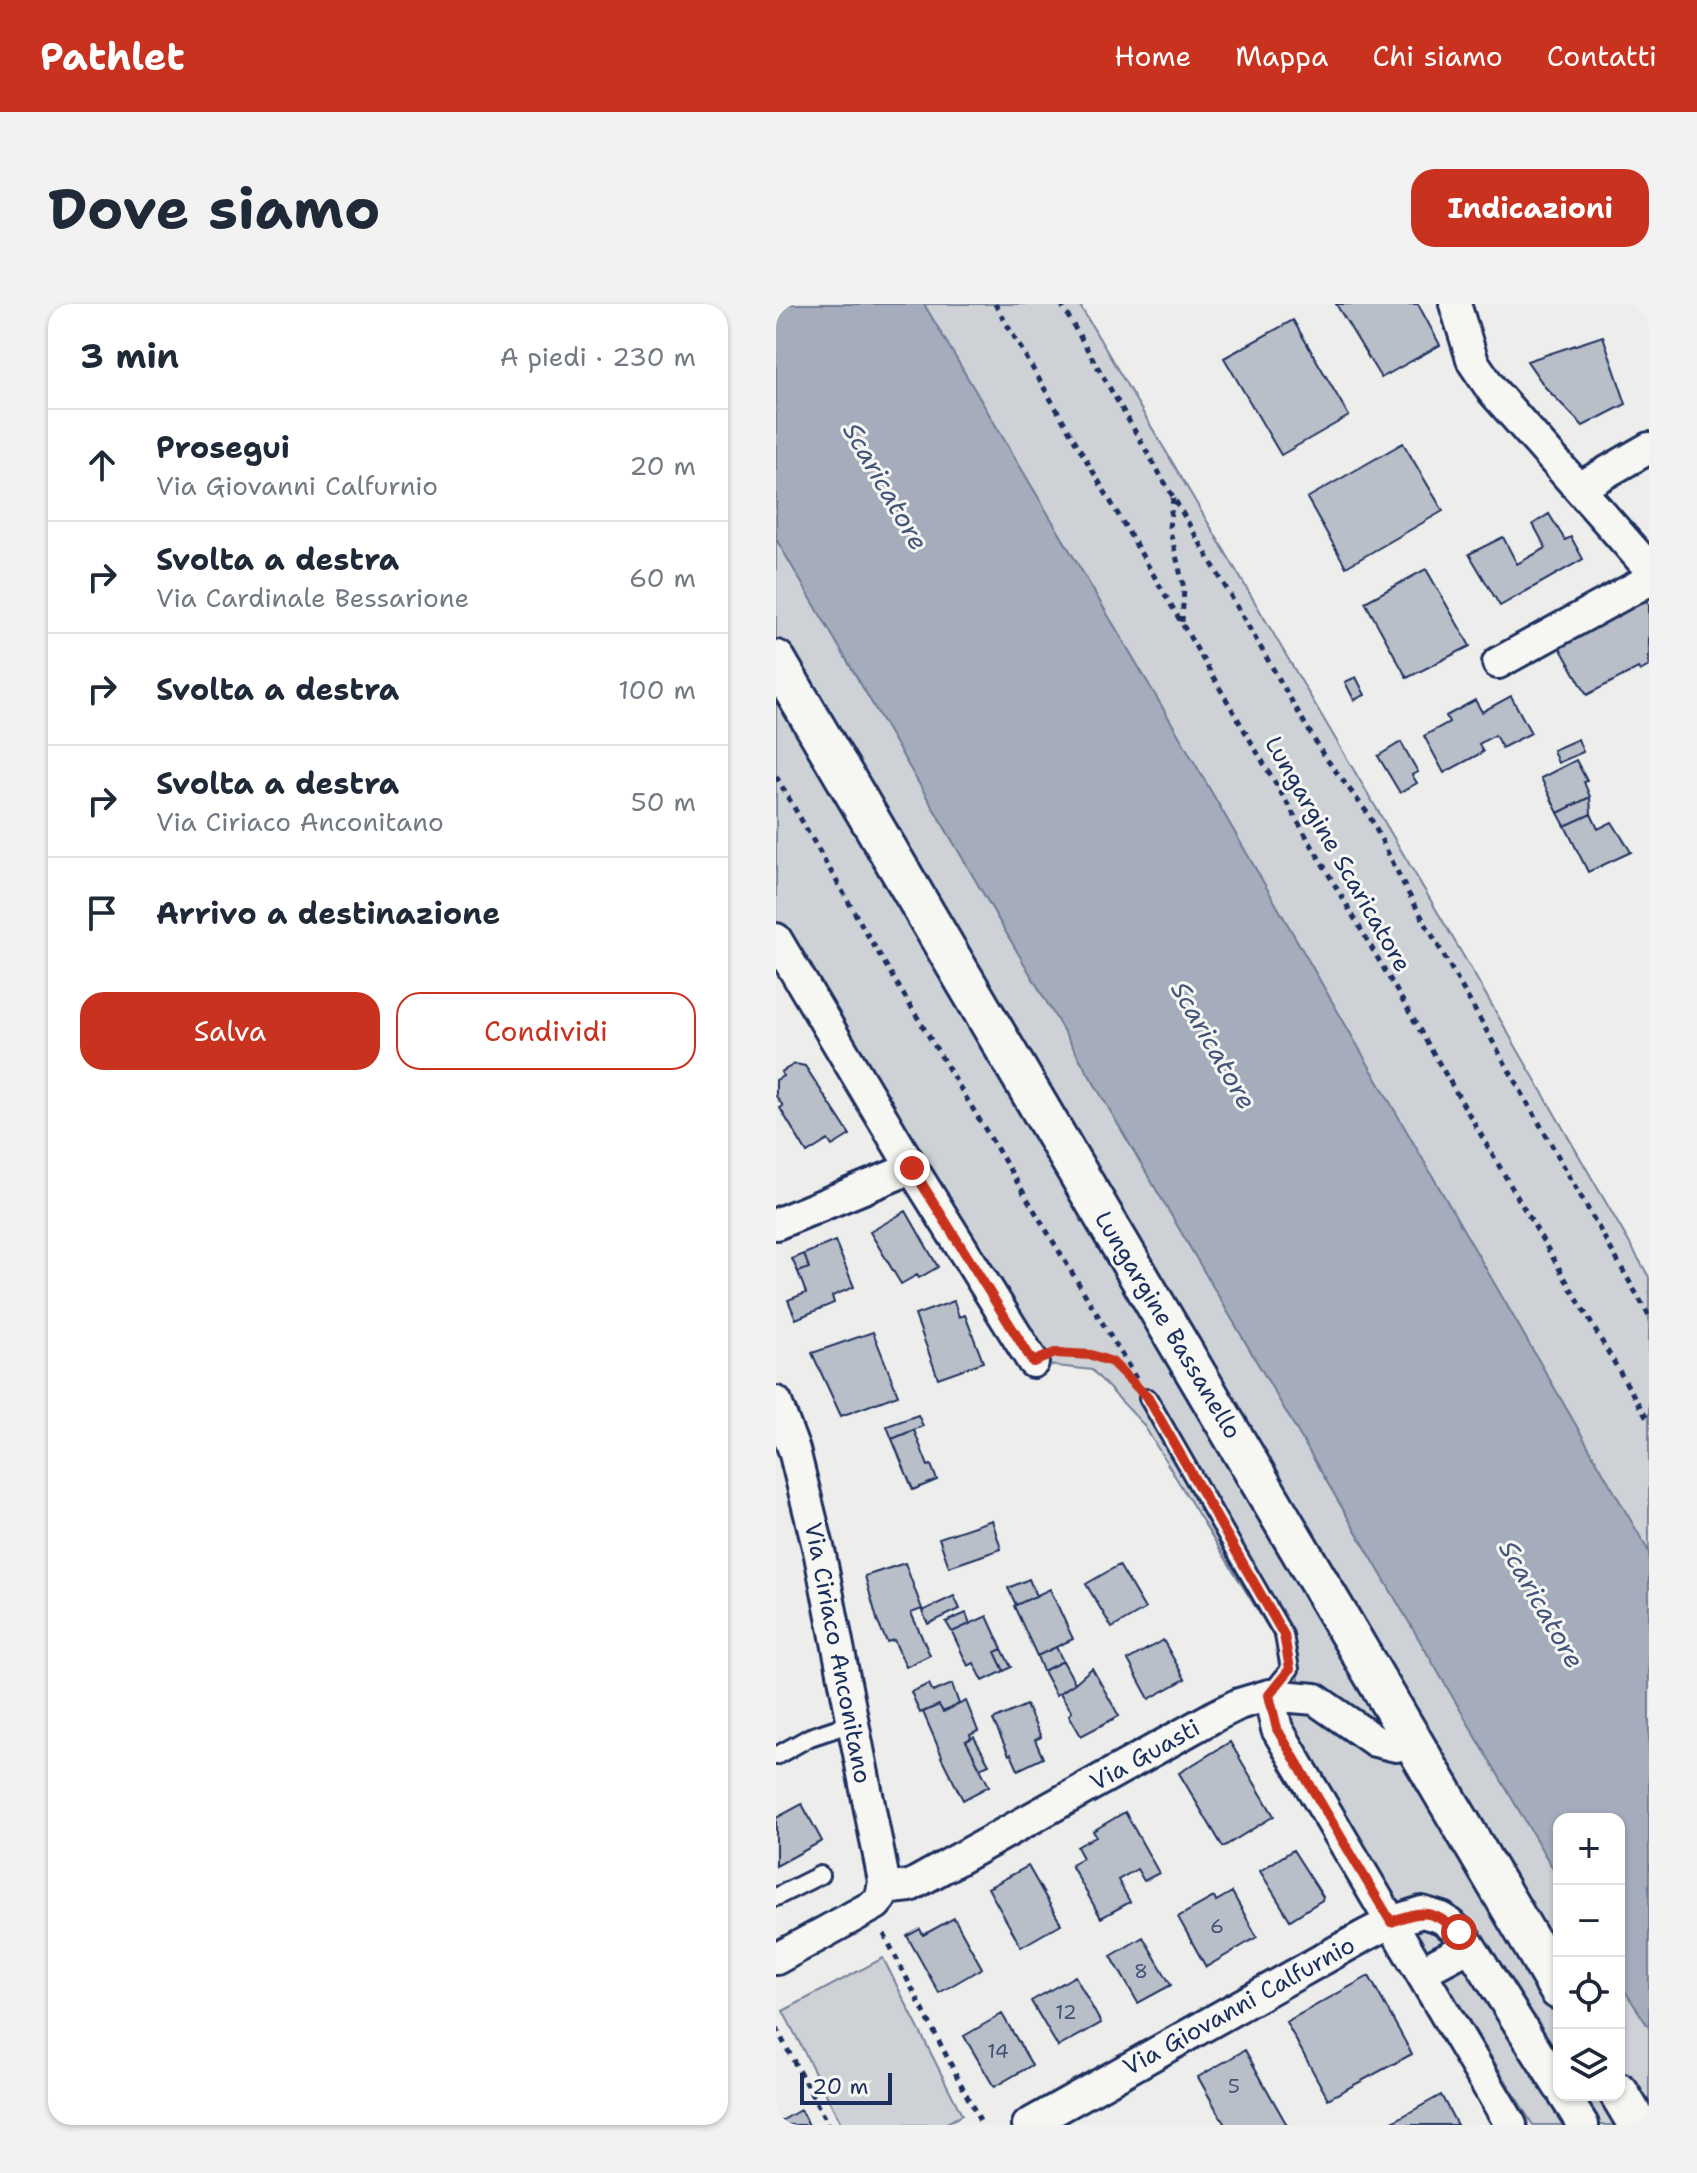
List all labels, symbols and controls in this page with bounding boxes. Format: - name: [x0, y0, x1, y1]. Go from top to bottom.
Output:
- text: Pathlet: [40, 31, 185, 82]
- text: Home: [1114, 37, 1191, 75]
- text: Mappa: [1235, 37, 1328, 75]
- text: Chi siamo: [1372, 37, 1503, 75]
- text: Contatti: [1547, 37, 1657, 75]
- button: Indicazioni: [1411, 169, 1649, 247]
- text: Dove siamo: [48, 171, 380, 246]
- text: 3 min: [80, 333, 179, 379]
- text: A piedi · 230 m: [500, 339, 696, 374]
- water label: Scaricatore: [835, 416, 937, 556]
- text: Prosegui: [156, 427, 290, 468]
- icon: ahead: [80, 443, 124, 487]
- text: 20 m: [629, 448, 696, 483]
- text: Via Giovanni Calfurnio: [156, 468, 438, 503]
- text: Svolta a destra: [156, 539, 399, 580]
- icon: right: [80, 555, 124, 599]
- text: 60 m: [629, 560, 696, 595]
- text: Via Cardinale Bessarione: [156, 580, 469, 615]
- icon: right: [80, 667, 124, 711]
- text: Svolta a destra: [156, 669, 399, 710]
- text: 100 m: [618, 672, 696, 707]
- street label: Lungargine Scaricatore: [1257, 730, 1419, 978]
- text: Svolta a destra: [156, 763, 399, 804]
- icon: right: [80, 779, 124, 823]
- text: 50 m: [631, 784, 696, 819]
- text: Via Ciriaco Anconitano: [156, 804, 444, 839]
- icon: arrive: [80, 891, 124, 935]
- text: Arrivo a destinazione: [156, 893, 500, 934]
- water label: Scaricatore: [1163, 975, 1265, 1115]
- button: Salva: [80, 992, 380, 1070]
- button: Condividi: [396, 992, 696, 1070]
- route end: [894, 1150, 930, 1186]
- street label: Lungargine Bassanello: [1087, 1205, 1249, 1445]
- street label: Via Ciriaco Anconitano: [797, 1520, 879, 1786]
- water label: Scaricatore: [1491, 1534, 1593, 1674]
- street label: Via Guasti: [1084, 1712, 1206, 1798]
- map controls: [1553, 1813, 1625, 2101]
- button: +: [1553, 1813, 1625, 1885]
- button: −: [1553, 1885, 1625, 1957]
- house number: 6: [1210, 1913, 1224, 1939]
- route start: [1441, 1914, 1477, 1950]
- street label: Via Giovanni Calfurnio: [1117, 1929, 1361, 2083]
- button: locate: [1553, 1957, 1625, 2029]
- house number: 8: [1134, 1958, 1148, 1984]
- house number: 12: [1055, 1999, 1077, 2025]
- button: layers: [1553, 2029, 1625, 2101]
- house number: 14: [987, 2038, 1009, 2064]
- scale bar: [800, 2069, 892, 2105]
- text: 20 m: [812, 2072, 869, 2101]
- house number: 5: [1228, 2073, 1240, 2099]

